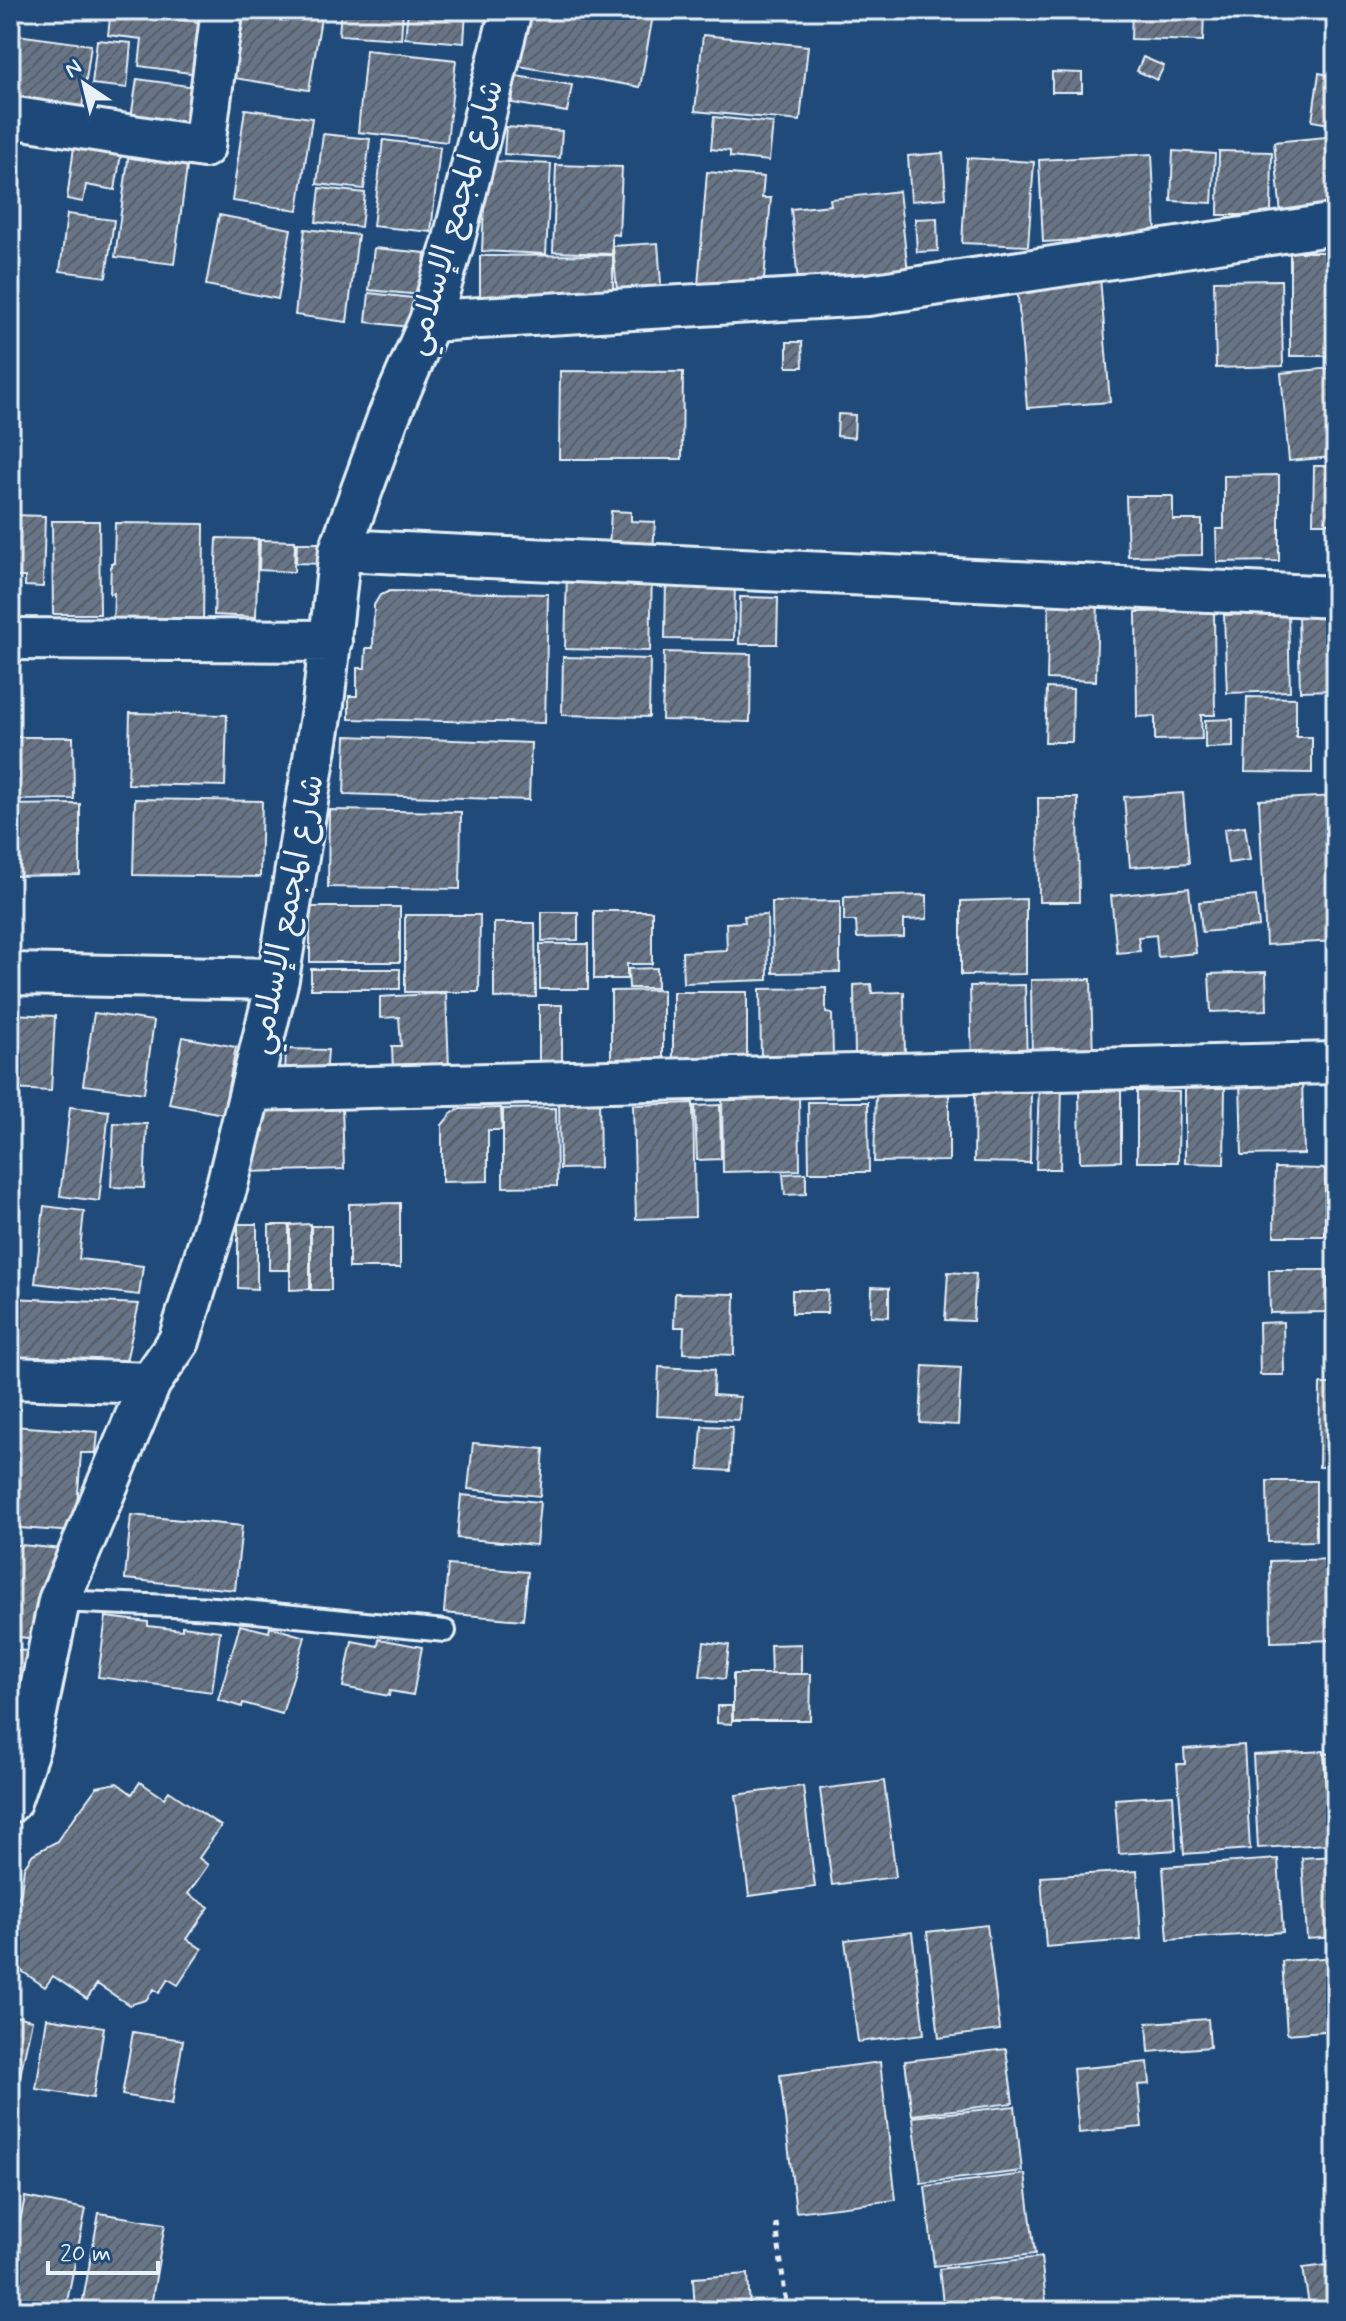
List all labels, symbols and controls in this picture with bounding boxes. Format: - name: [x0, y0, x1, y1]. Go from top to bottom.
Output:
- north arrow: [44, 44, 124, 124]
- text: N: [60, 54, 88, 85]
- street label: شارع المجمع الإسلامي: [395, 75, 519, 362]
- street label: شارع المجمع الإسلامي: [239, 771, 340, 1059]
- scale bar: [48, 2225, 158, 2275]
- text: 20 m: [60, 2239, 111, 2270]

